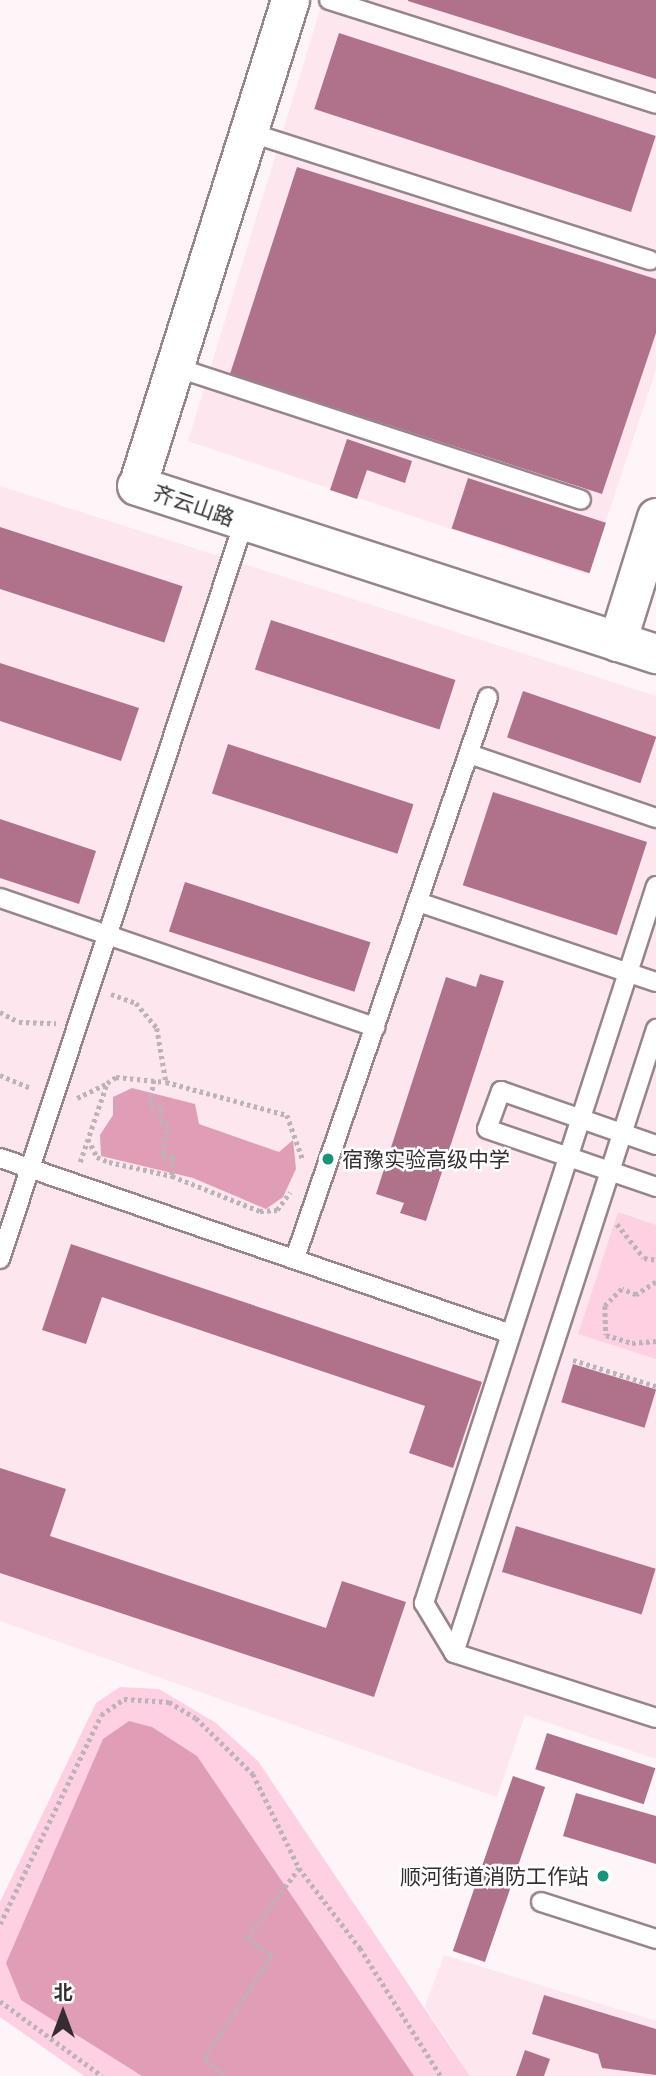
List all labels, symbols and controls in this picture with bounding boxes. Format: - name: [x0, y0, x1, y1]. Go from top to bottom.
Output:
- street label: 齐云山路: [150, 479, 238, 531]
- place label: 宿豫实验高级中学: [342, 1146, 510, 1172]
- marker: 宿豫实验高级中学: [320, 1151, 336, 1167]
- place label: 顺河街道消防工作站: [400, 1863, 589, 1889]
- marker: 顺河街道消防工作站: [595, 1868, 611, 1884]
- north arrow: [28, 1978, 98, 2048]
- text: 北: [53, 1979, 73, 2005]

